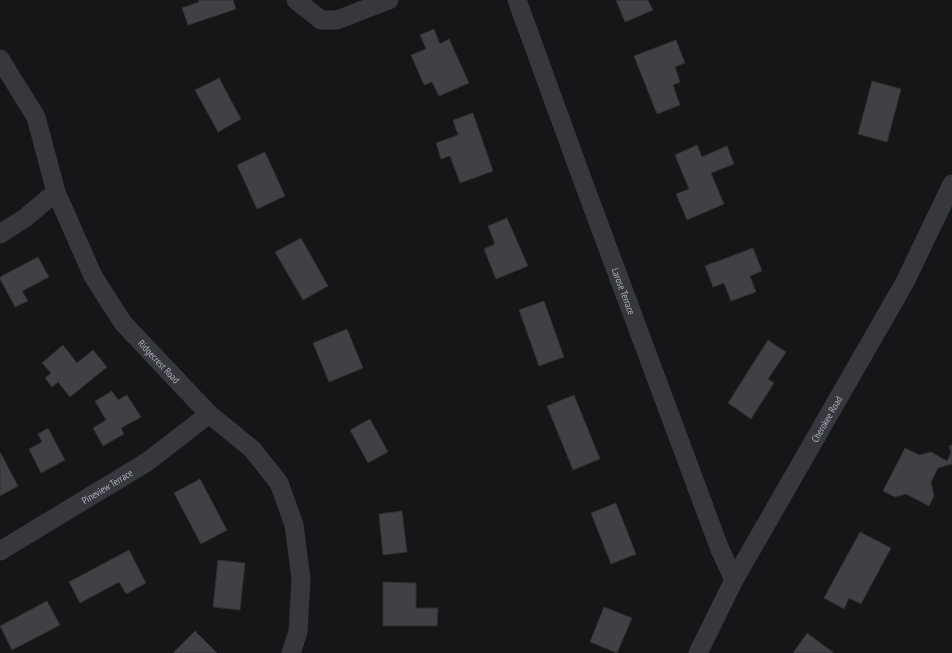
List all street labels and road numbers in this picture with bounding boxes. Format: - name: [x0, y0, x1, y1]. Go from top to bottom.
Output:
- street label: Larose Terrace: [609, 266, 638, 316]
- street label: Ridgecrest Road: [135, 337, 183, 386]
- street label: Cherokee Road: [808, 393, 845, 445]
- street label: Pineview Terrace: [79, 466, 135, 507]

